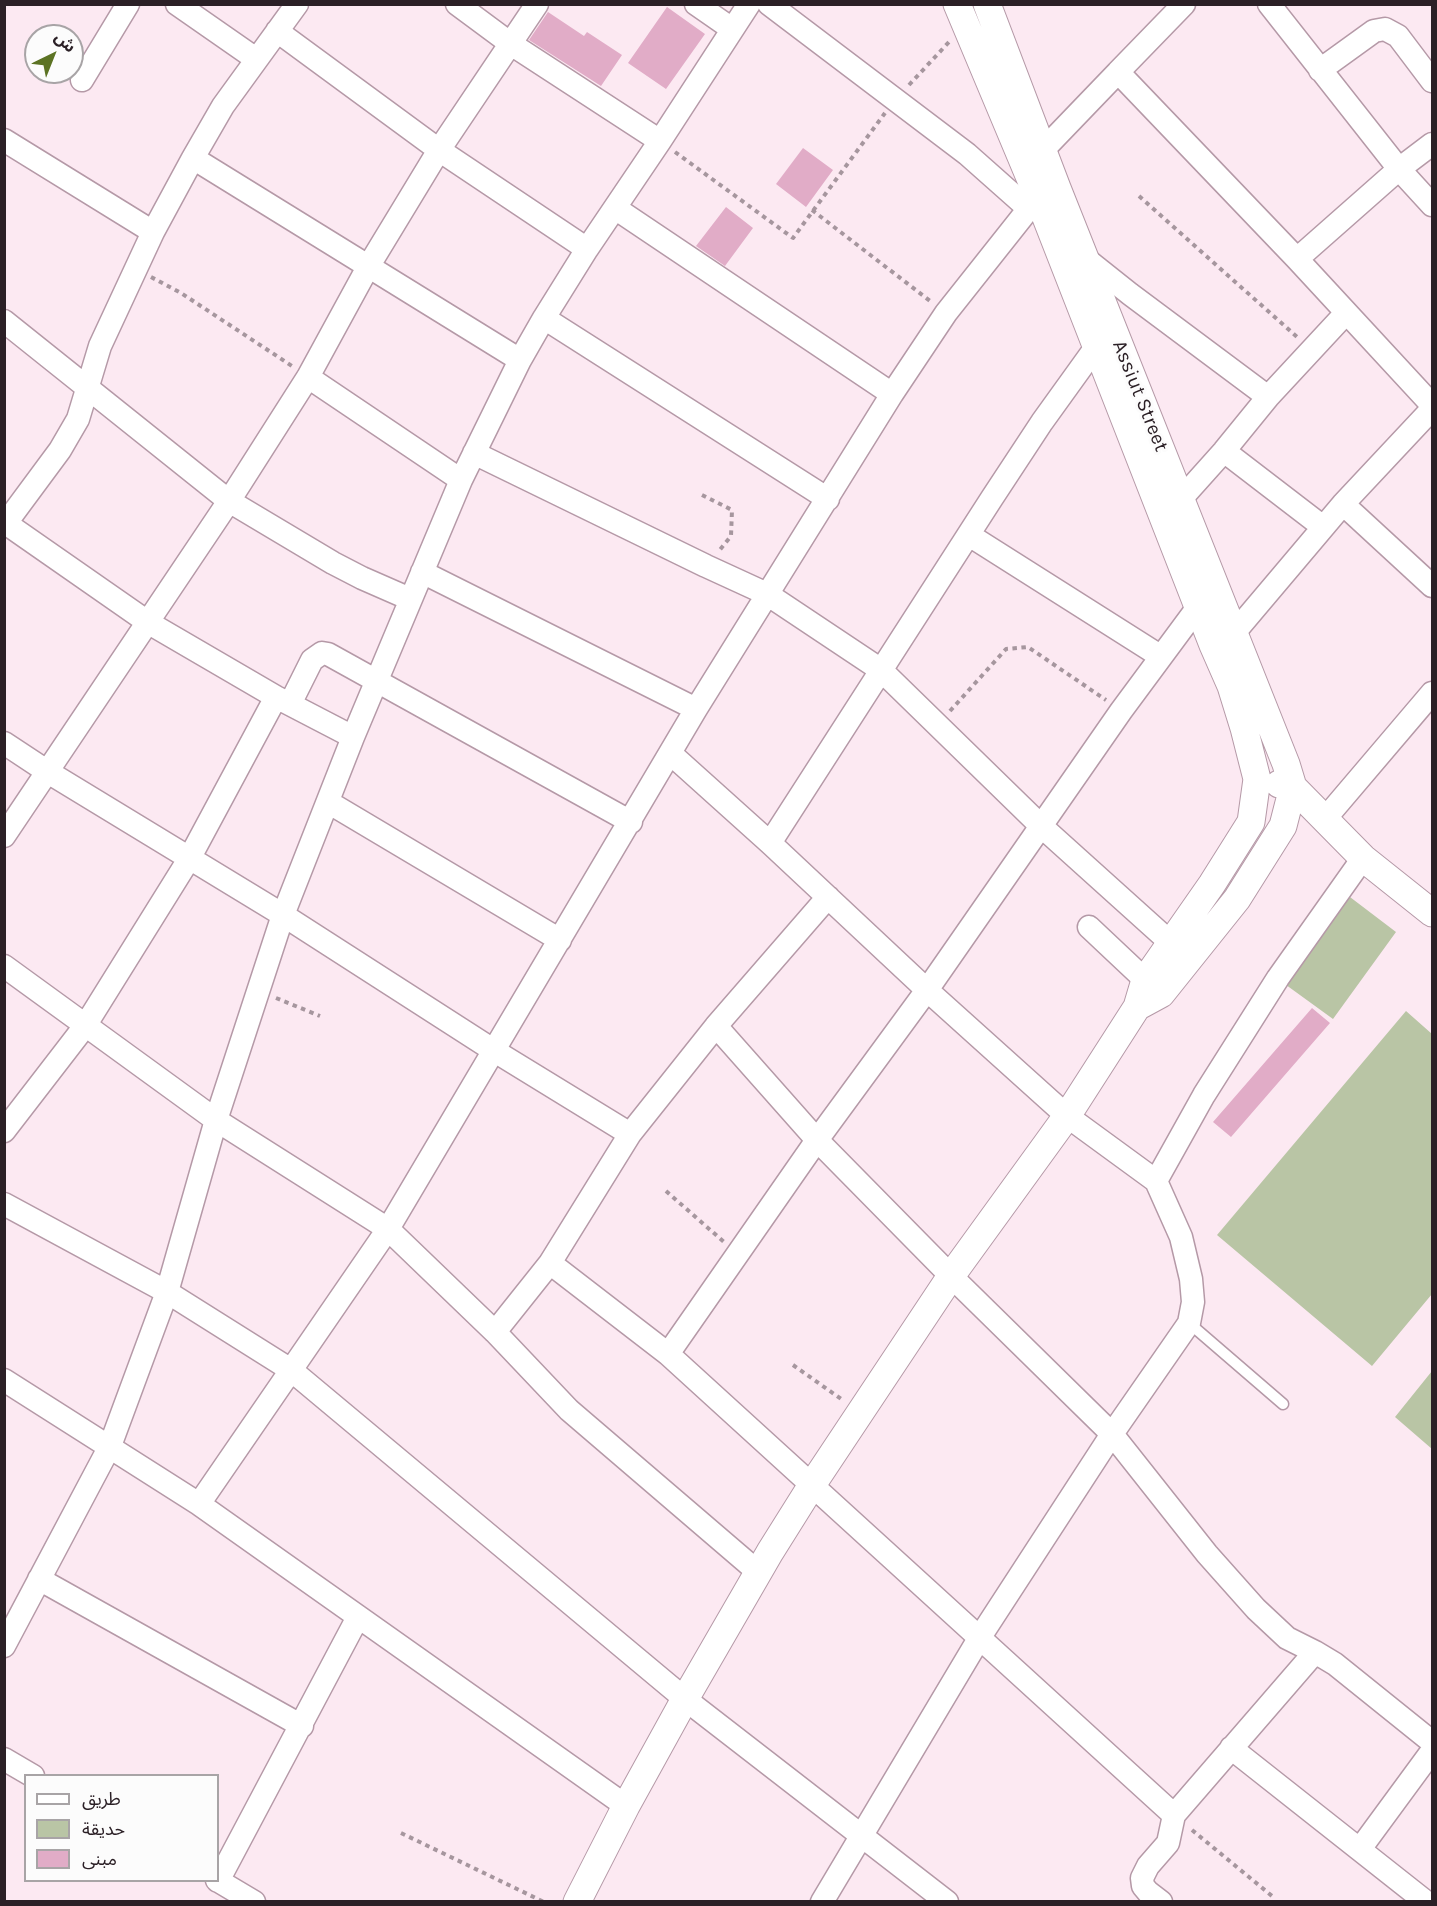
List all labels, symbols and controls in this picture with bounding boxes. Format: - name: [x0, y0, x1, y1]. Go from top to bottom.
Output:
- north arrow: [24, 24, 84, 84]
- text: ش: [51, 28, 80, 56]
- street label: Assiut Street: [1107, 337, 1173, 455]
- legend: [24, 1774, 219, 1882]
- text: طريق: [82, 1788, 121, 1810]
- text: حديقة: [82, 1818, 125, 1840]
- text: مبنى: [82, 1848, 117, 1870]

